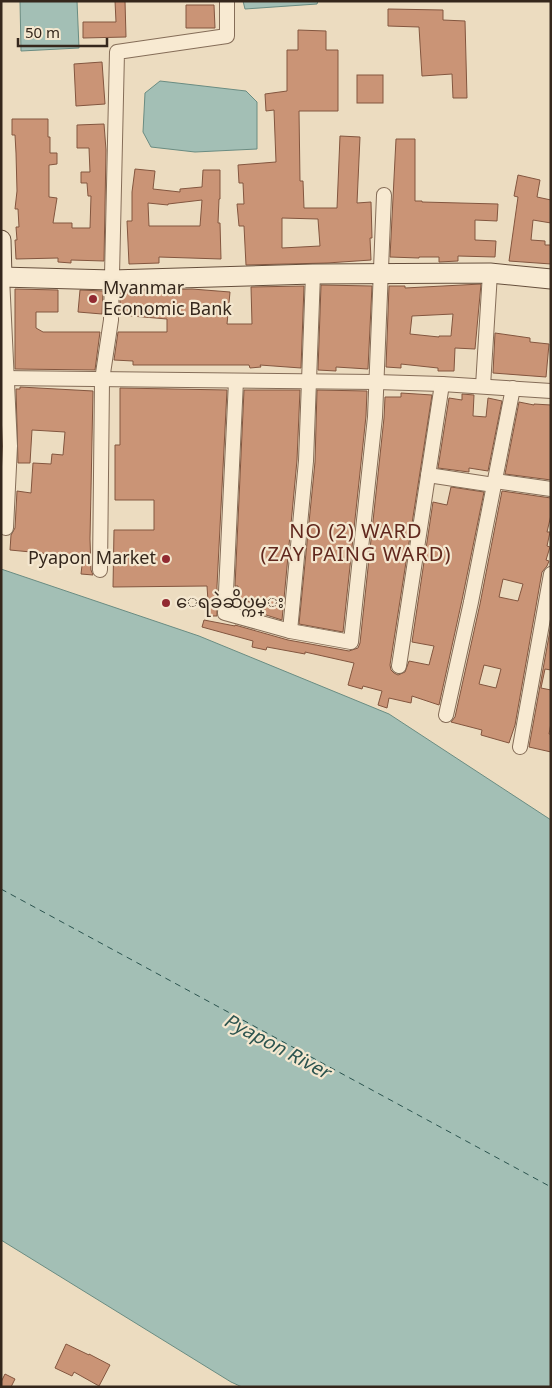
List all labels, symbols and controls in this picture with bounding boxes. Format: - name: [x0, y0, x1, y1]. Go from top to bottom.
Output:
- scale bar: [18, 15, 106, 47]
- text: 50 m: [25, 18, 60, 51]
- place label: Myanmar Economic Bank: [103, 270, 232, 330]
- marker: Myanmar Economic Bank: [87, 293, 99, 305]
- district label: NO (2) WARD (ZAY PAING WARD): [261, 512, 451, 578]
- place label: Pyapon Market: [28, 540, 156, 579]
- marker: Pyapon Market: [160, 553, 172, 565]
- place label: ေရခဲဆိပ္ကမ္း: [176, 584, 284, 623]
- marker: ေရခဲဆိပ္ကမ္း: [160, 597, 172, 609]
- water label: Pyapon River: [215, 1003, 340, 1095]

